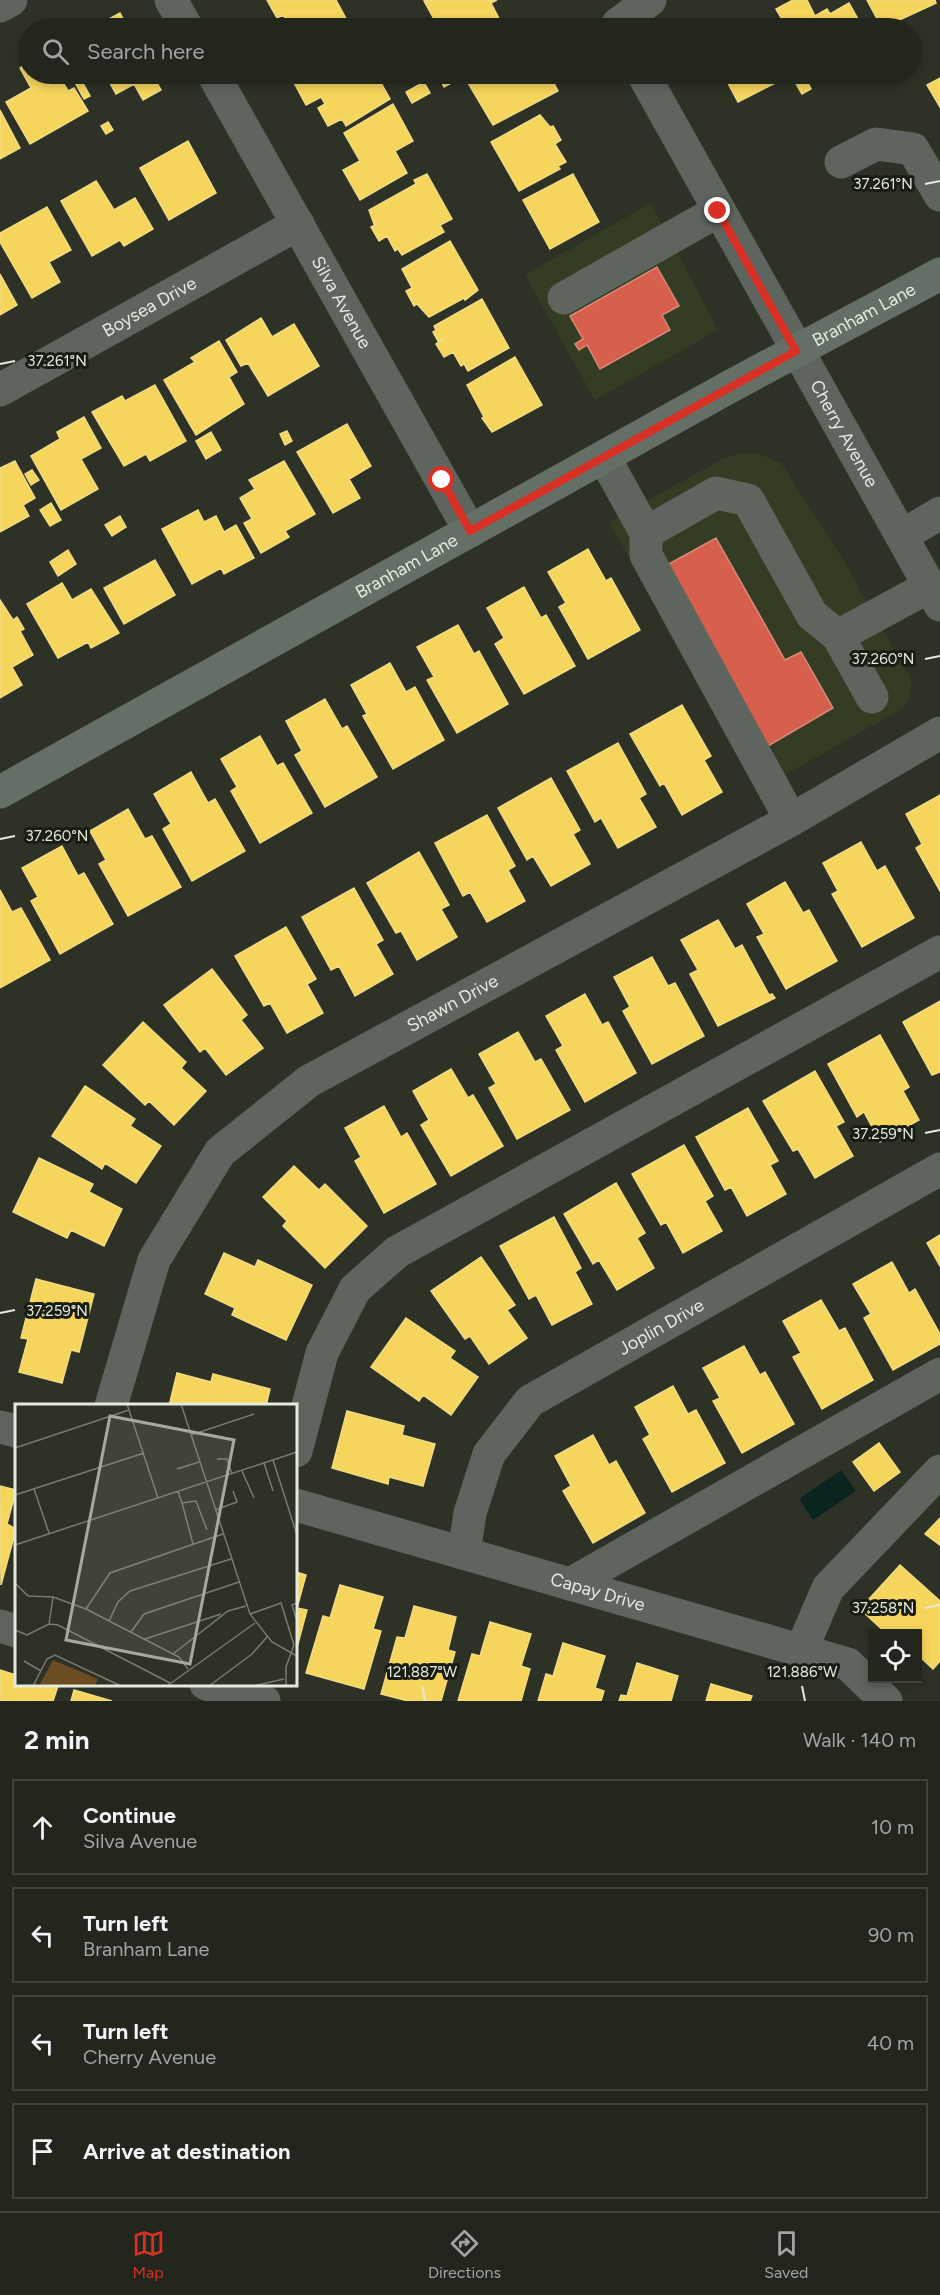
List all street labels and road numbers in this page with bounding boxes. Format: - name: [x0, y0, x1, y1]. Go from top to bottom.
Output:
- street label: Silva Avenue: [307, 252, 376, 353]
- street label: Boysea Drive: [99, 272, 200, 342]
- street label: Branham Lane: [809, 278, 919, 351]
- street label: Cherry Avenue: [805, 376, 883, 491]
- street label: Branham Lane: [351, 529, 462, 603]
- street label: Shawn Drive: [403, 970, 502, 1037]
- street label: Joplin Drive: [614, 1294, 708, 1360]
- street label: Capay Drive: [548, 1568, 648, 1616]

